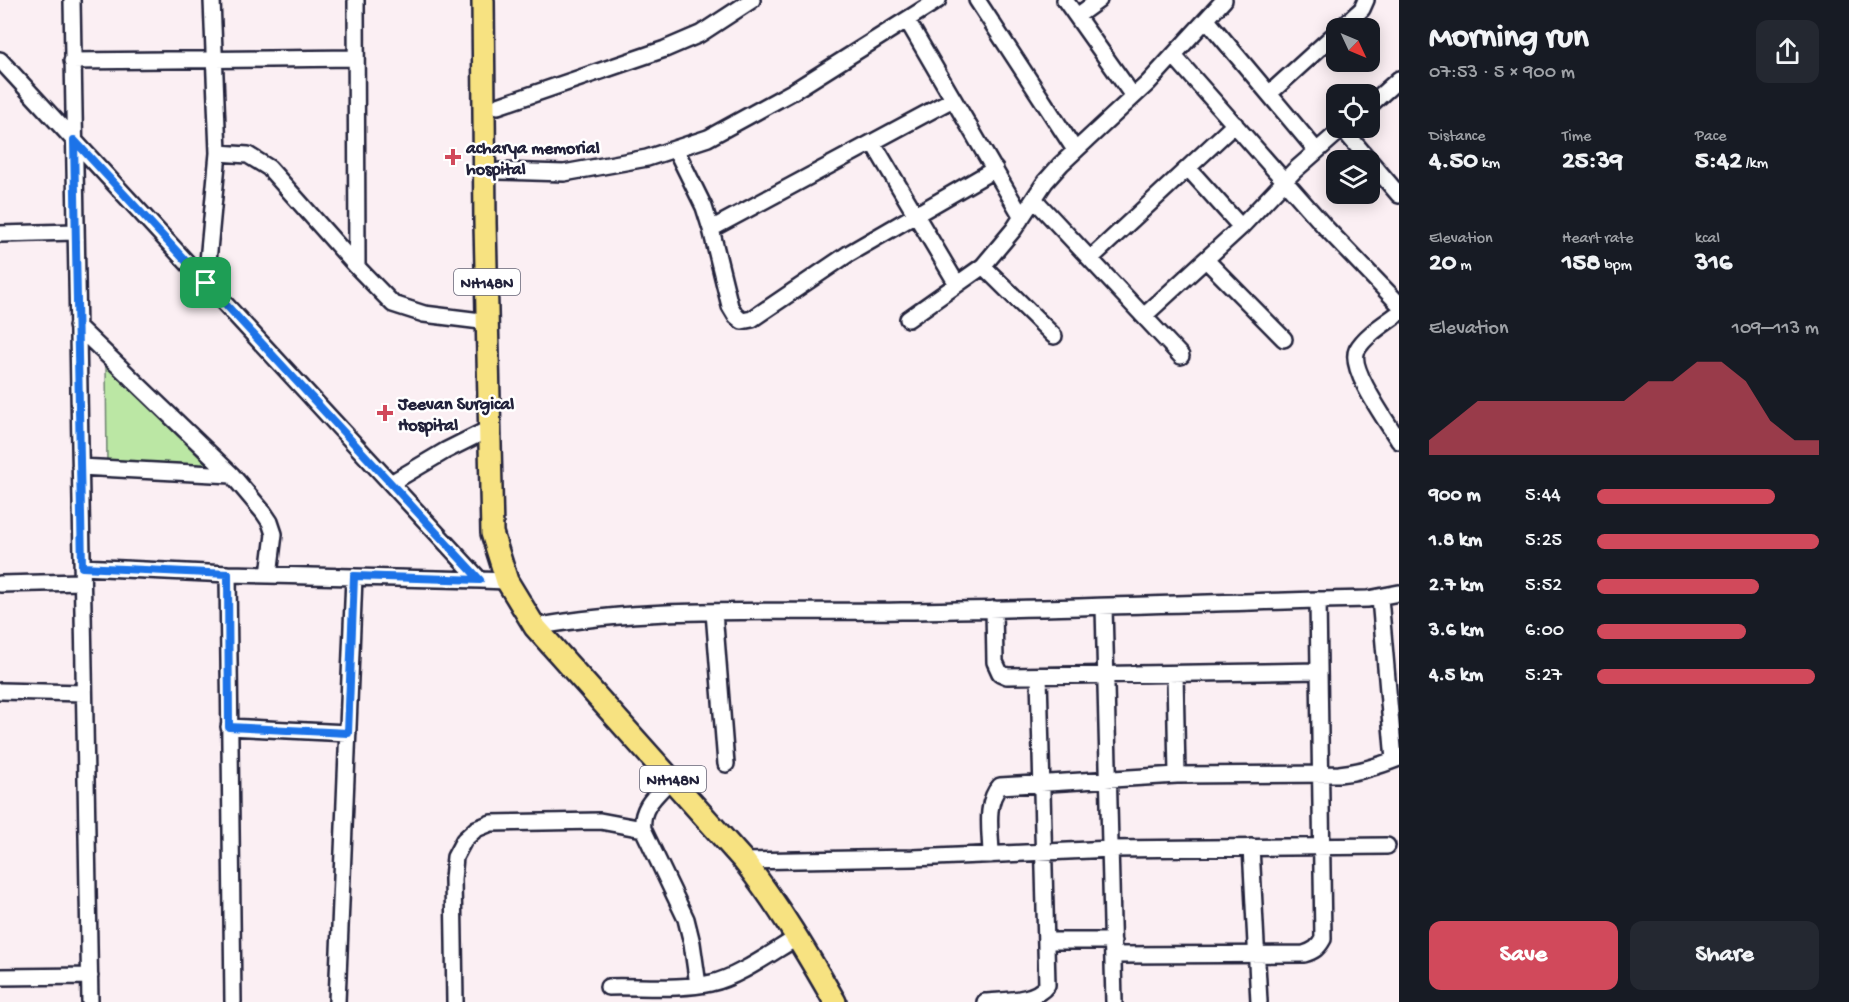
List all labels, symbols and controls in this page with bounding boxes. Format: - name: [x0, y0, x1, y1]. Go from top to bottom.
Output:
- north arrow: [1326, 18, 1380, 72]
- map controls: [1326, 18, 1380, 204]
- text: Morning run: [1429, 20, 1589, 58]
- button: share: [1756, 20, 1819, 83]
- text: 07:53 · 5 × 900 m: [1429, 62, 1575, 85]
- button: locate: [1326, 84, 1380, 138]
- text: Distance: [1429, 128, 1486, 147]
- text: Time: [1562, 128, 1591, 147]
- text: Pace: [1695, 128, 1726, 147]
- place label: acharya memorial hospital: [465, 139, 600, 181]
- text: 4.50: [1429, 147, 1478, 178]
- text: 25:39: [1562, 147, 1623, 178]
- text: 5:42: [1695, 147, 1742, 178]
- marker: acharya memorial hospital: [444, 148, 462, 166]
- button: layers: [1326, 150, 1380, 204]
- text: km: [1478, 155, 1500, 174]
- text: /km: [1742, 155, 1768, 174]
- text: Elevation: [1429, 230, 1493, 249]
- text: Heart rate: [1562, 230, 1634, 249]
- text: kcal: [1695, 230, 1720, 249]
- text: 20: [1429, 249, 1457, 280]
- text: 158: [1562, 249, 1600, 280]
- text: 316: [1695, 249, 1732, 280]
- pin: [180, 257, 231, 308]
- text: m: [1457, 257, 1472, 276]
- text: bpm: [1600, 257, 1632, 276]
- icon: arrive: [189, 266, 222, 299]
- road number: NH148N: [454, 269, 520, 295]
- text: Elevation: [1429, 318, 1509, 341]
- text: 109–113 m: [1732, 318, 1819, 341]
- place label: Jeevan Surgical Hospital: [397, 395, 514, 437]
- marker: Jeevan Surgical Hospital: [376, 404, 394, 422]
- text: 900 m: [1429, 485, 1481, 508]
- text: 5:44: [1525, 485, 1561, 508]
- text: 1.8 km: [1429, 530, 1482, 553]
- text: 5:25: [1525, 530, 1562, 553]
- text: 2.7 km: [1429, 575, 1483, 598]
- text: 5:52: [1525, 575, 1562, 598]
- text: 3.6 km: [1429, 620, 1484, 643]
- text: 6:00: [1525, 620, 1564, 643]
- text: 4.5 km: [1429, 665, 1483, 688]
- text: 5:27: [1525, 665, 1562, 688]
- road number: NH148N: [640, 766, 706, 792]
- button: Save: [1429, 921, 1618, 990]
- button: Share: [1630, 921, 1819, 990]

